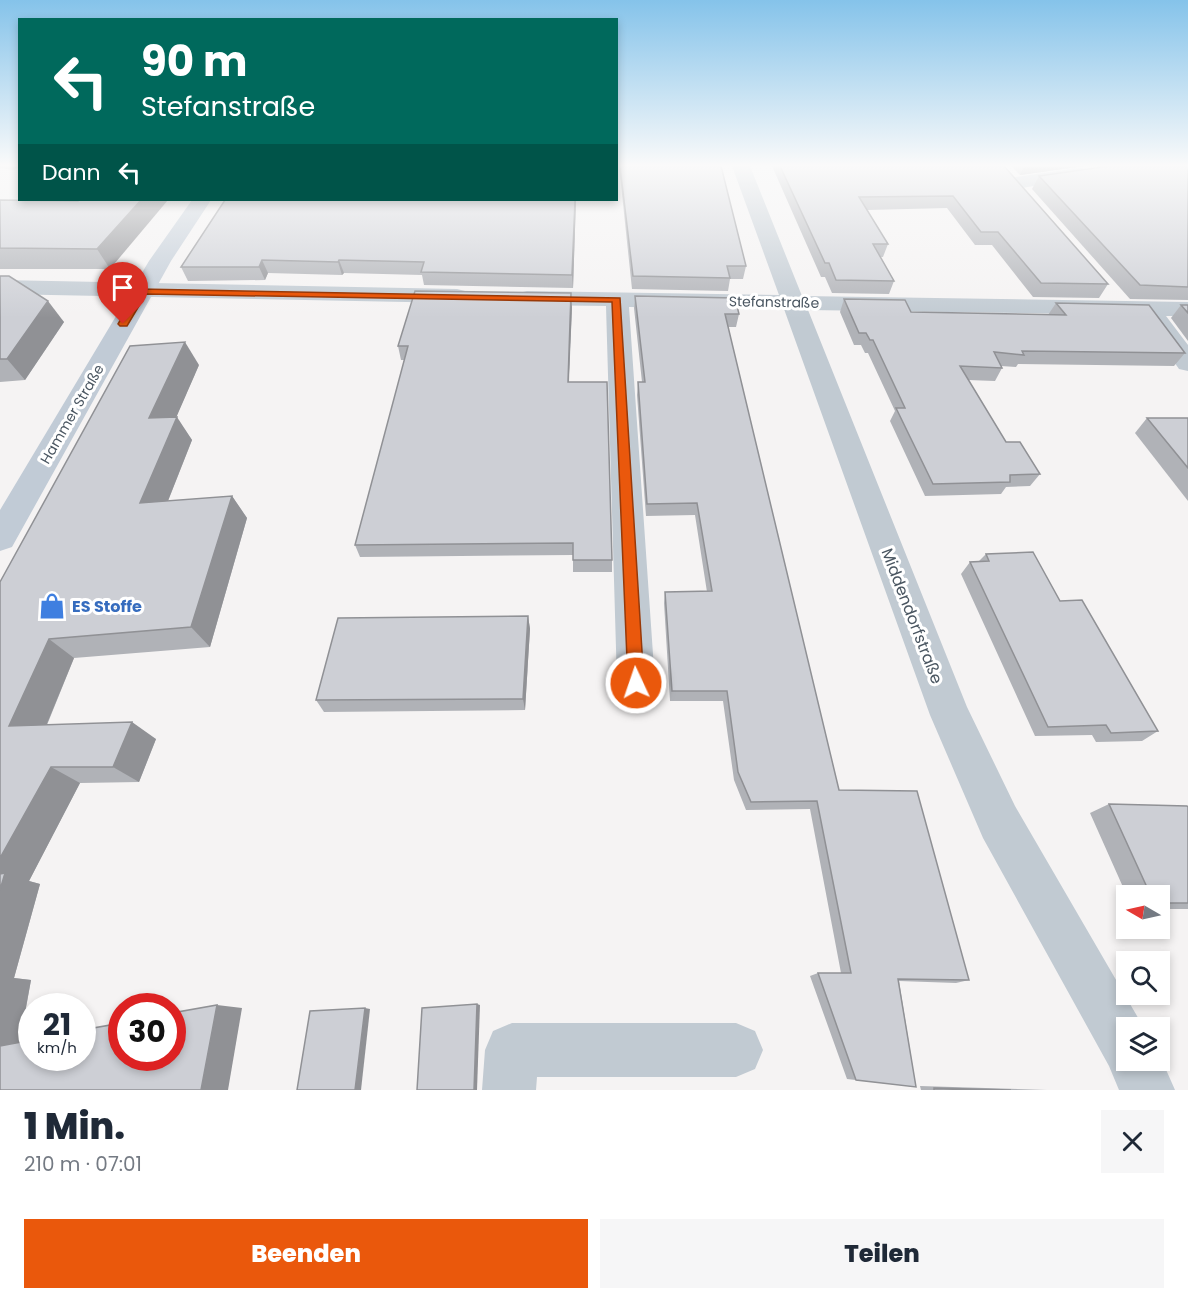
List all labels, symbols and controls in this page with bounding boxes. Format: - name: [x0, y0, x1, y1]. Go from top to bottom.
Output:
- text: 90 m: [141, 32, 248, 91]
- icon: left: [42, 42, 120, 120]
- text: Stefanstraße: [141, 88, 315, 125]
- icon: left: [113, 156, 146, 189]
- text: Dann: [42, 157, 101, 188]
- pin: [97, 262, 148, 324]
- icon: arrive: [106, 271, 139, 304]
- street label: Stefanstraße: [729, 291, 820, 313]
- street label: Hammer Straße: [35, 360, 109, 467]
- street label: Middendorfstraße: [876, 545, 948, 687]
- shop icon: ES Stoffe: [37, 591, 67, 621]
- place label: ES Stoffe: [72, 595, 142, 618]
- position arrow: [604, 651, 668, 715]
- north arrow: [1116, 885, 1170, 939]
- map controls: [1116, 885, 1170, 1071]
- button: search: [1116, 951, 1170, 1005]
- speed limit sign: 30: [108, 993, 186, 1071]
- text: 21: [43, 1003, 71, 1046]
- button: layers: [1116, 1017, 1170, 1071]
- text: km/h: [37, 1037, 77, 1058]
- text: 1 Min.: [24, 1101, 125, 1152]
- button: close: [1101, 1110, 1164, 1173]
- text: 210 m · 07:01: [24, 1150, 142, 1178]
- button: Beenden: [24, 1219, 588, 1288]
- button: Teilen: [600, 1219, 1164, 1288]

